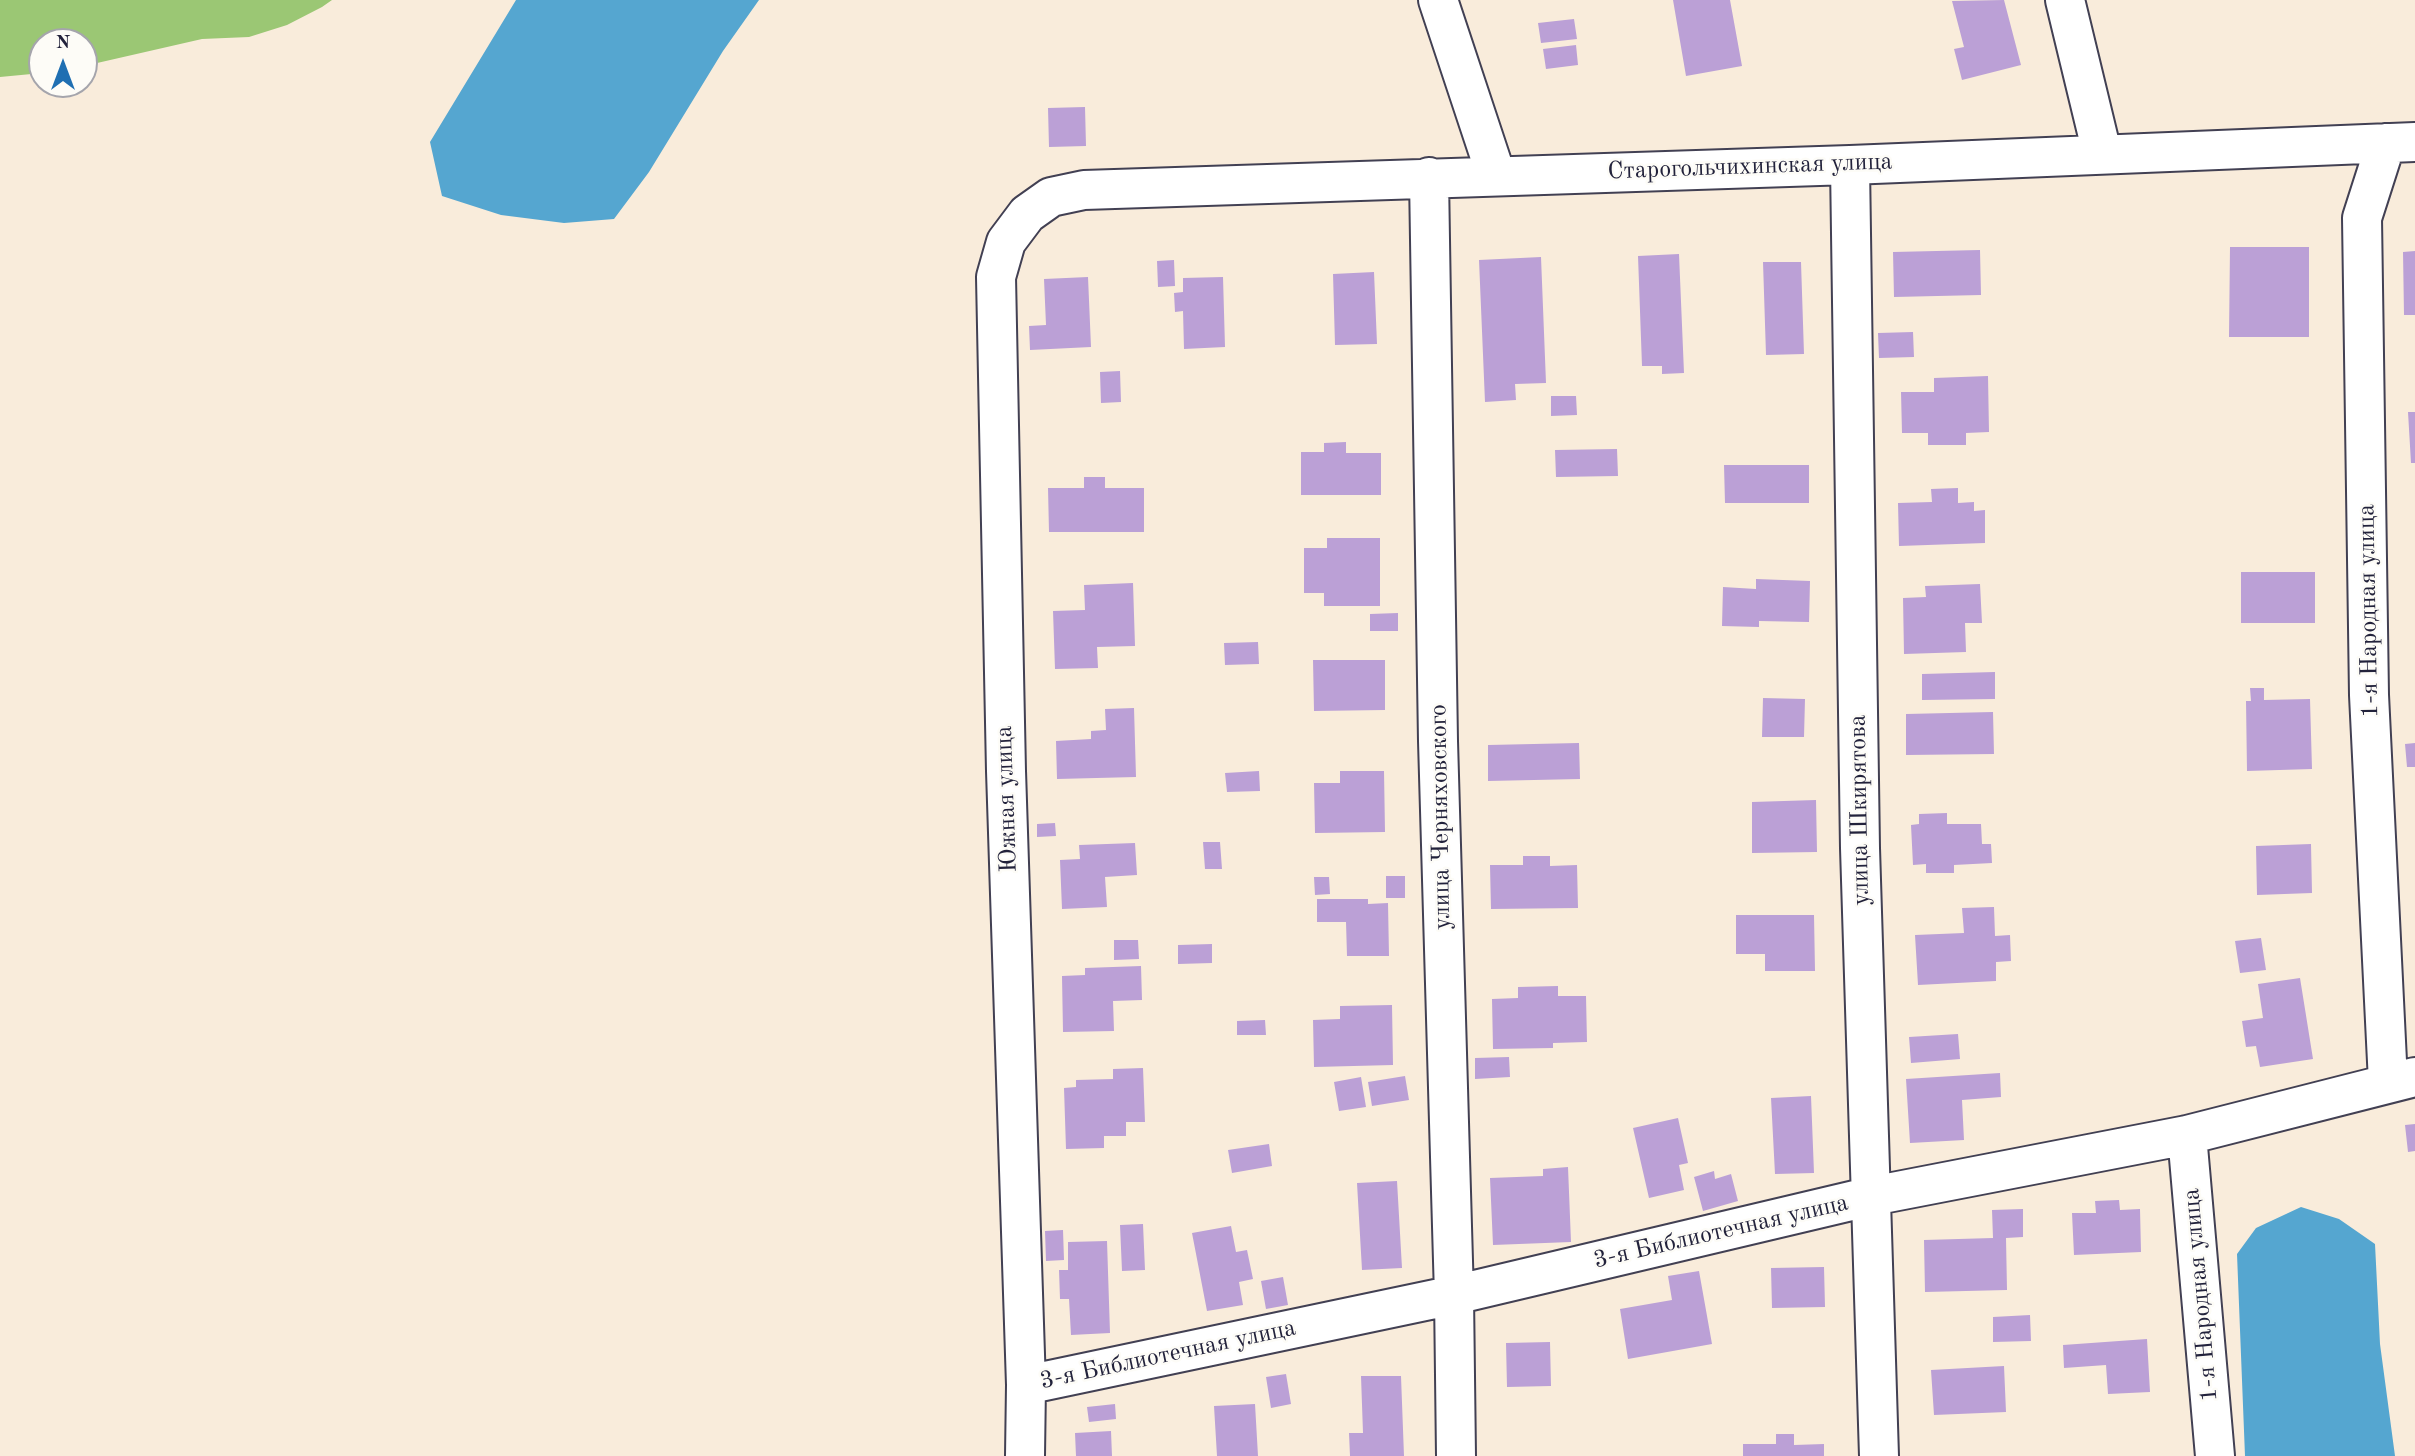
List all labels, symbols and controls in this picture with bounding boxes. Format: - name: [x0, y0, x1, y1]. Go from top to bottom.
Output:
- north arrow: [28, 28, 98, 98]
- text: N: [56, 34, 70, 53]
- street label: Старогольчихинская улица: [1607, 148, 1893, 186]
- street label: 1-я Народная улица: [2353, 504, 2385, 718]
- street label: улица Черняховского: [1425, 704, 1457, 930]
- street label: улица Шкирятова: [1844, 714, 1876, 906]
- street label: Южная улица: [990, 725, 1024, 873]
- street label: 1-я Народная улица: [2177, 1187, 2225, 1403]
- street label: 3-я Библиотечная улица: [1591, 1189, 1851, 1275]
- street label: 3-я Библиотечная улица: [1038, 1314, 1298, 1396]

